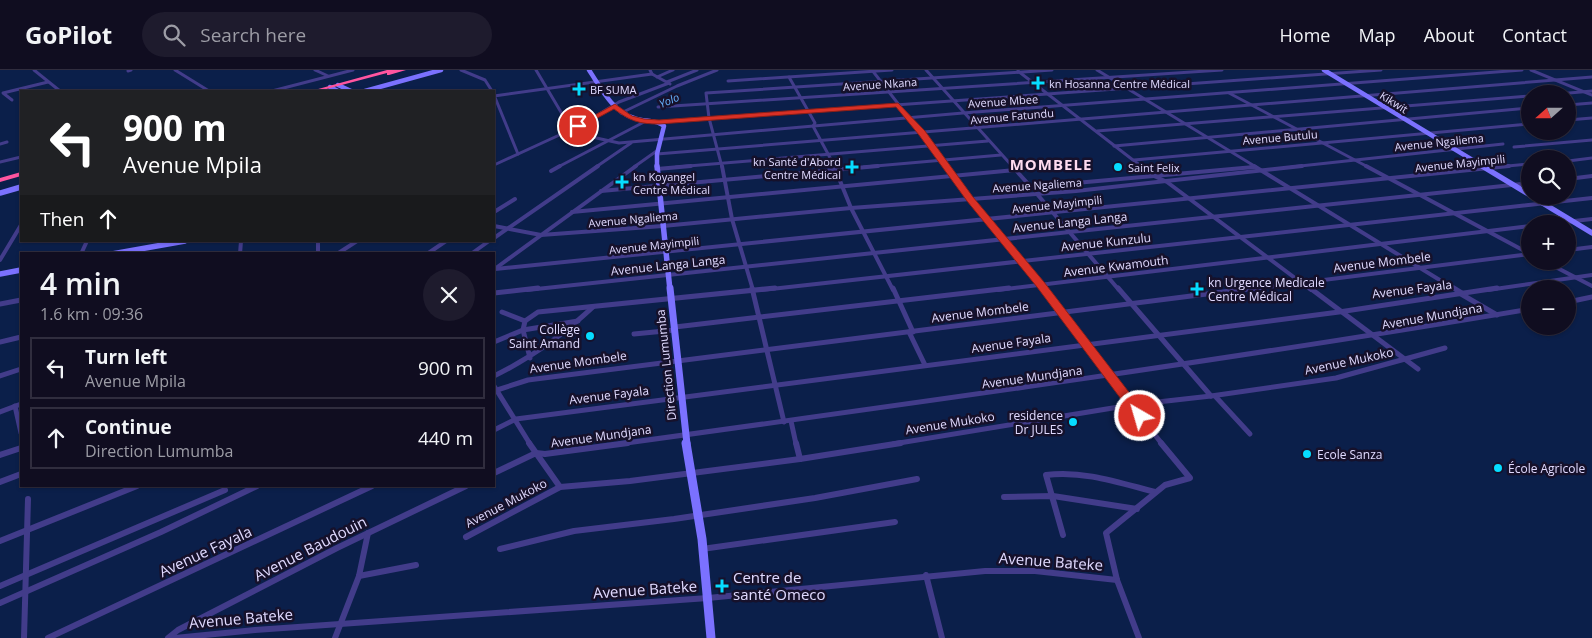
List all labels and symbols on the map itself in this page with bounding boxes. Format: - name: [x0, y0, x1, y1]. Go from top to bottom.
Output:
- street label: Avenue Nkana: [842, 74, 918, 94]
- marker: kn Hosanna Centre Médical: [1031, 76, 1045, 90]
- place label: kn Hosanna Centre Médical: [1049, 76, 1190, 91]
- marker: BF SUMA: [572, 82, 586, 96]
- place label: BF SUMA: [590, 82, 637, 97]
- north arrow: [1521, 85, 1576, 140]
- street label: Kikwit: [1377, 88, 1411, 116]
- water label: Yolo: [657, 89, 681, 111]
- street label: Avenue Mbee: [967, 91, 1039, 111]
- pin: [557, 105, 599, 147]
- street label: Avenue Fatundu: [970, 105, 1054, 127]
- street label: Avenue Butulu: [1242, 126, 1318, 148]
- street label: Avenue Ngaliema: [1394, 130, 1484, 154]
- street label: Avenue Mayimpili: [1414, 151, 1506, 175]
- place label: kn Santé d'Abord Centre Médical: [753, 154, 841, 182]
- district label: MOMBELE: [1010, 154, 1092, 174]
- marker: kn Santé d'Abord Centre Médical: [845, 160, 859, 174]
- place label: Saint Felix: [1128, 160, 1180, 175]
- marker: Saint Felix: [1112, 161, 1124, 173]
- place label: kn Koyangel Centre Médical: [633, 169, 710, 197]
- street label: Avenue Ngaliema: [992, 174, 1082, 196]
- marker: kn Koyangel Centre Médical: [615, 175, 629, 189]
- street label: Avenue Mayimpili: [1011, 192, 1103, 216]
- street label: Avenue Ngaliema: [588, 208, 678, 230]
- street label: Avenue Langa Langa: [1012, 208, 1128, 236]
- street label: Avenue Kunzulu: [1060, 229, 1152, 255]
- street label: Avenue Mayimpili: [608, 233, 700, 257]
- street label: Avenue Mombele: [1332, 248, 1432, 276]
- street label: Avenue Langa Langa: [610, 251, 726, 279]
- street label: Avenue Kwamouth: [1063, 251, 1169, 281]
- place label: kn Urgence Medicale Centre Médical: [1208, 274, 1325, 305]
- street label: Avenue Fayala: [1371, 276, 1453, 302]
- marker: kn Urgence Medicale Centre Médical: [1190, 282, 1204, 296]
- street label: Avenue Mombele: [930, 298, 1030, 326]
- street label: Avenue Mundjana: [1381, 299, 1483, 333]
- street label: Direction Lumumba: [652, 309, 680, 421]
- place label: Collège Saint Amand: [509, 321, 580, 352]
- street label: Avenue Fayala: [970, 329, 1052, 357]
- marker: Collège Saint Amand: [584, 330, 596, 342]
- street label: Avenue Mukoko: [1303, 343, 1395, 379]
- street label: Avenue Mombele: [528, 347, 628, 377]
- street label: Avenue Mundjana: [981, 362, 1083, 392]
- street label: Avenue Fayala: [568, 382, 650, 408]
- position arrow: [1113, 389, 1165, 441]
- place label: residence Dr JULES: [1009, 407, 1063, 438]
- street label: Avenue Mukoko: [904, 408, 996, 438]
- marker: residence Dr JULES: [1067, 416, 1079, 428]
- street label: Avenue Mundjana: [550, 421, 652, 451]
- place label: Ecole Sanza: [1317, 446, 1382, 463]
- marker: Ecole Sanza: [1301, 448, 1313, 460]
- place label: École Agricole: [1508, 460, 1586, 477]
- marker: École Agricole: [1492, 462, 1504, 474]
- street label: Avenue Mukoko: [462, 474, 550, 532]
- street label: Avenue Baudouin: [250, 511, 370, 585]
- street label: Avenue Fayala: [155, 521, 255, 581]
- street label: Avenue Bateke: [998, 547, 1104, 575]
- place label: Centre de santé Omeco: [733, 567, 826, 604]
- street label: Avenue Bateke: [592, 575, 698, 603]
- marker: Centre de santé Omeco: [715, 579, 729, 593]
- street label: Avenue Bateke: [188, 603, 294, 633]

